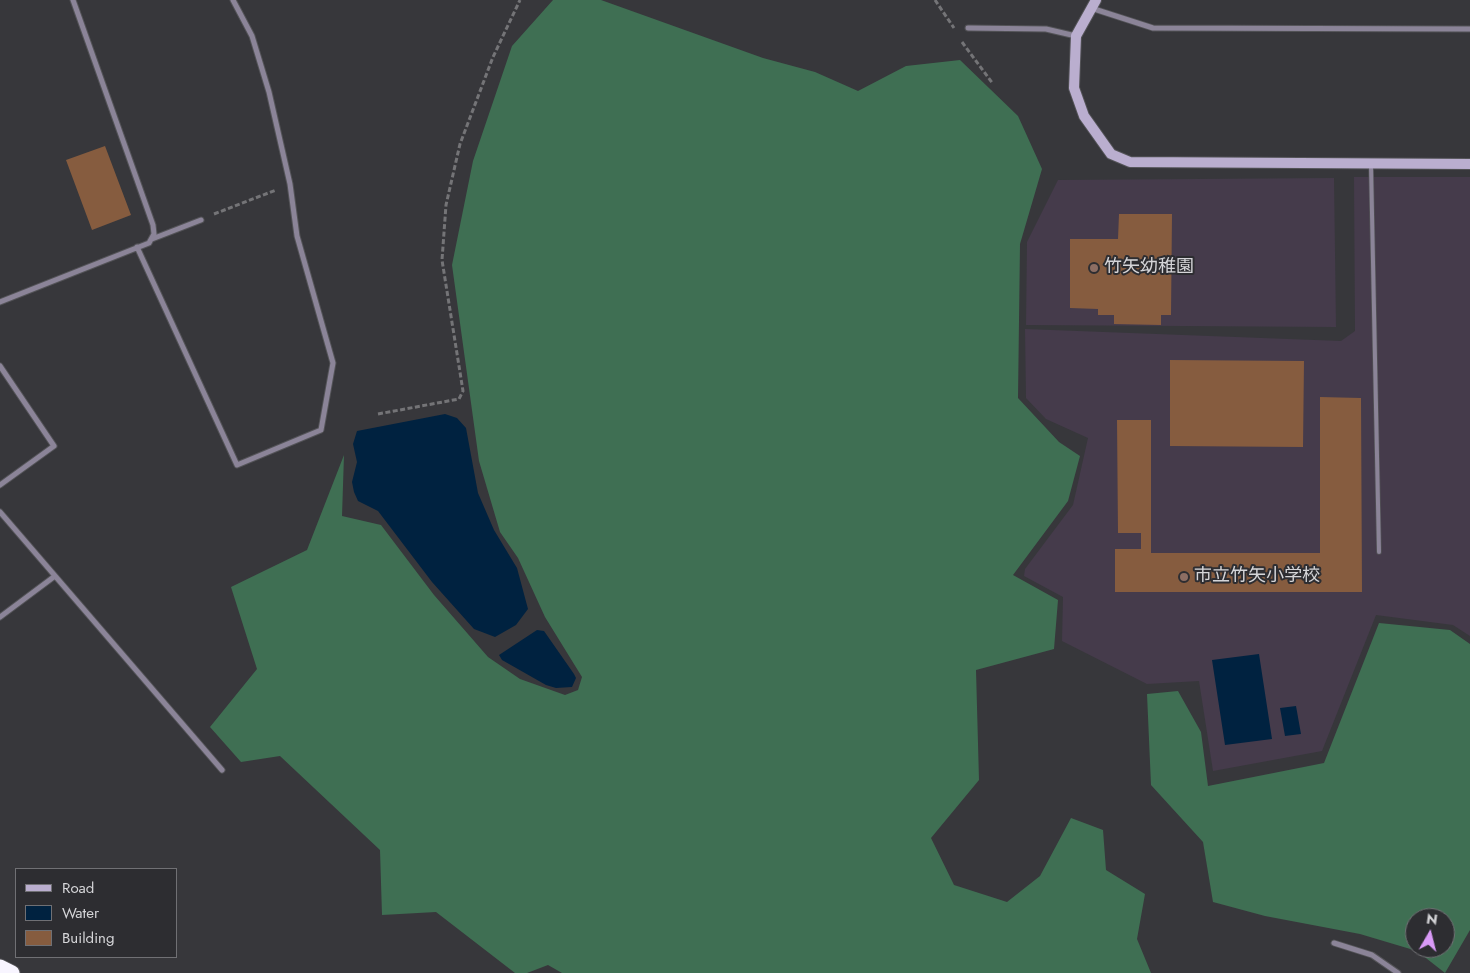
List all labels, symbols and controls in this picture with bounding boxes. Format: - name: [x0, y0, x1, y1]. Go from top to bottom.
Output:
- place label: 竹矢幼稚園: [1104, 257, 1194, 279]
- marker: 竹矢幼稚園: [1088, 262, 1100, 274]
- place label: 市立竹矢小学校: [1194, 566, 1320, 588]
- marker: 市立竹矢小学校: [1178, 571, 1190, 583]
- legend: [15, 868, 178, 958]
- text: Road: [62, 877, 94, 899]
- text: Water: [62, 902, 99, 924]
- north arrow: [1405, 908, 1455, 958]
- text: N: [1425, 908, 1439, 930]
- text: Building: [62, 927, 114, 949]

